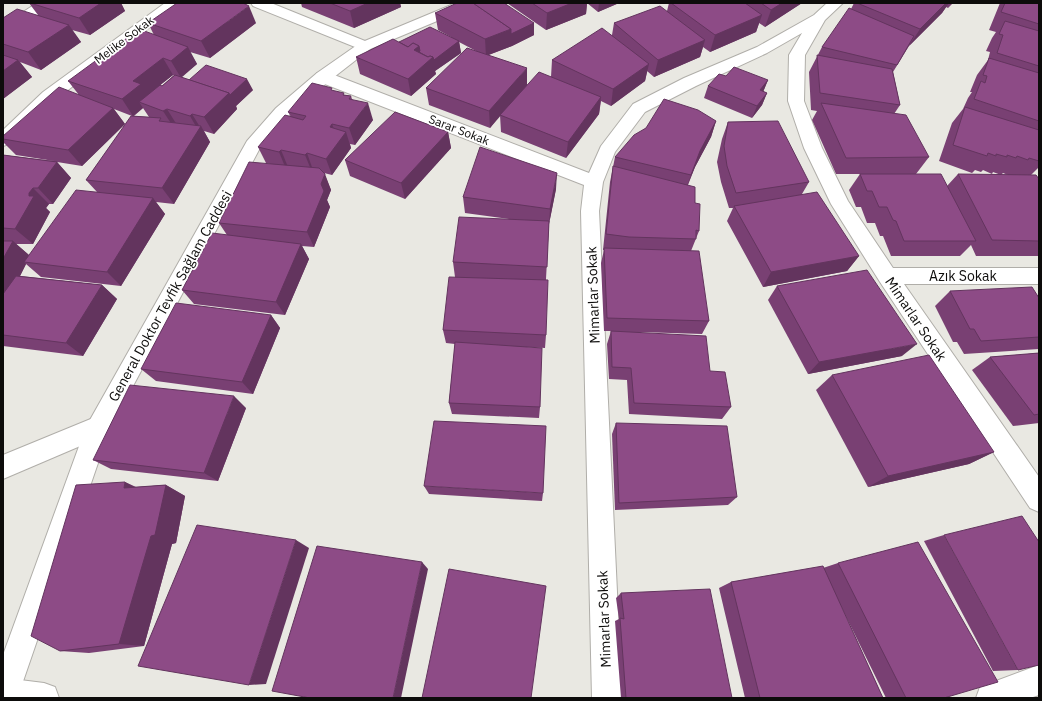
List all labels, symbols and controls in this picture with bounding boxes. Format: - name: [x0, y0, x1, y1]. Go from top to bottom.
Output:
- street label: Melike Sokak: [91, 12, 157, 67]
- street label: Sarar Sokak: [427, 111, 492, 148]
- street label: General Doktor Tevfik Sağlam Caddesi: [104, 187, 236, 405]
- street label: Mimarlar Sokak: [582, 245, 604, 344]
- street label: Azık Sokak: [929, 267, 998, 285]
- street label: Mimarlar Sokak: [881, 274, 951, 365]
- street label: Mimarlar Sokak: [593, 569, 615, 668]

